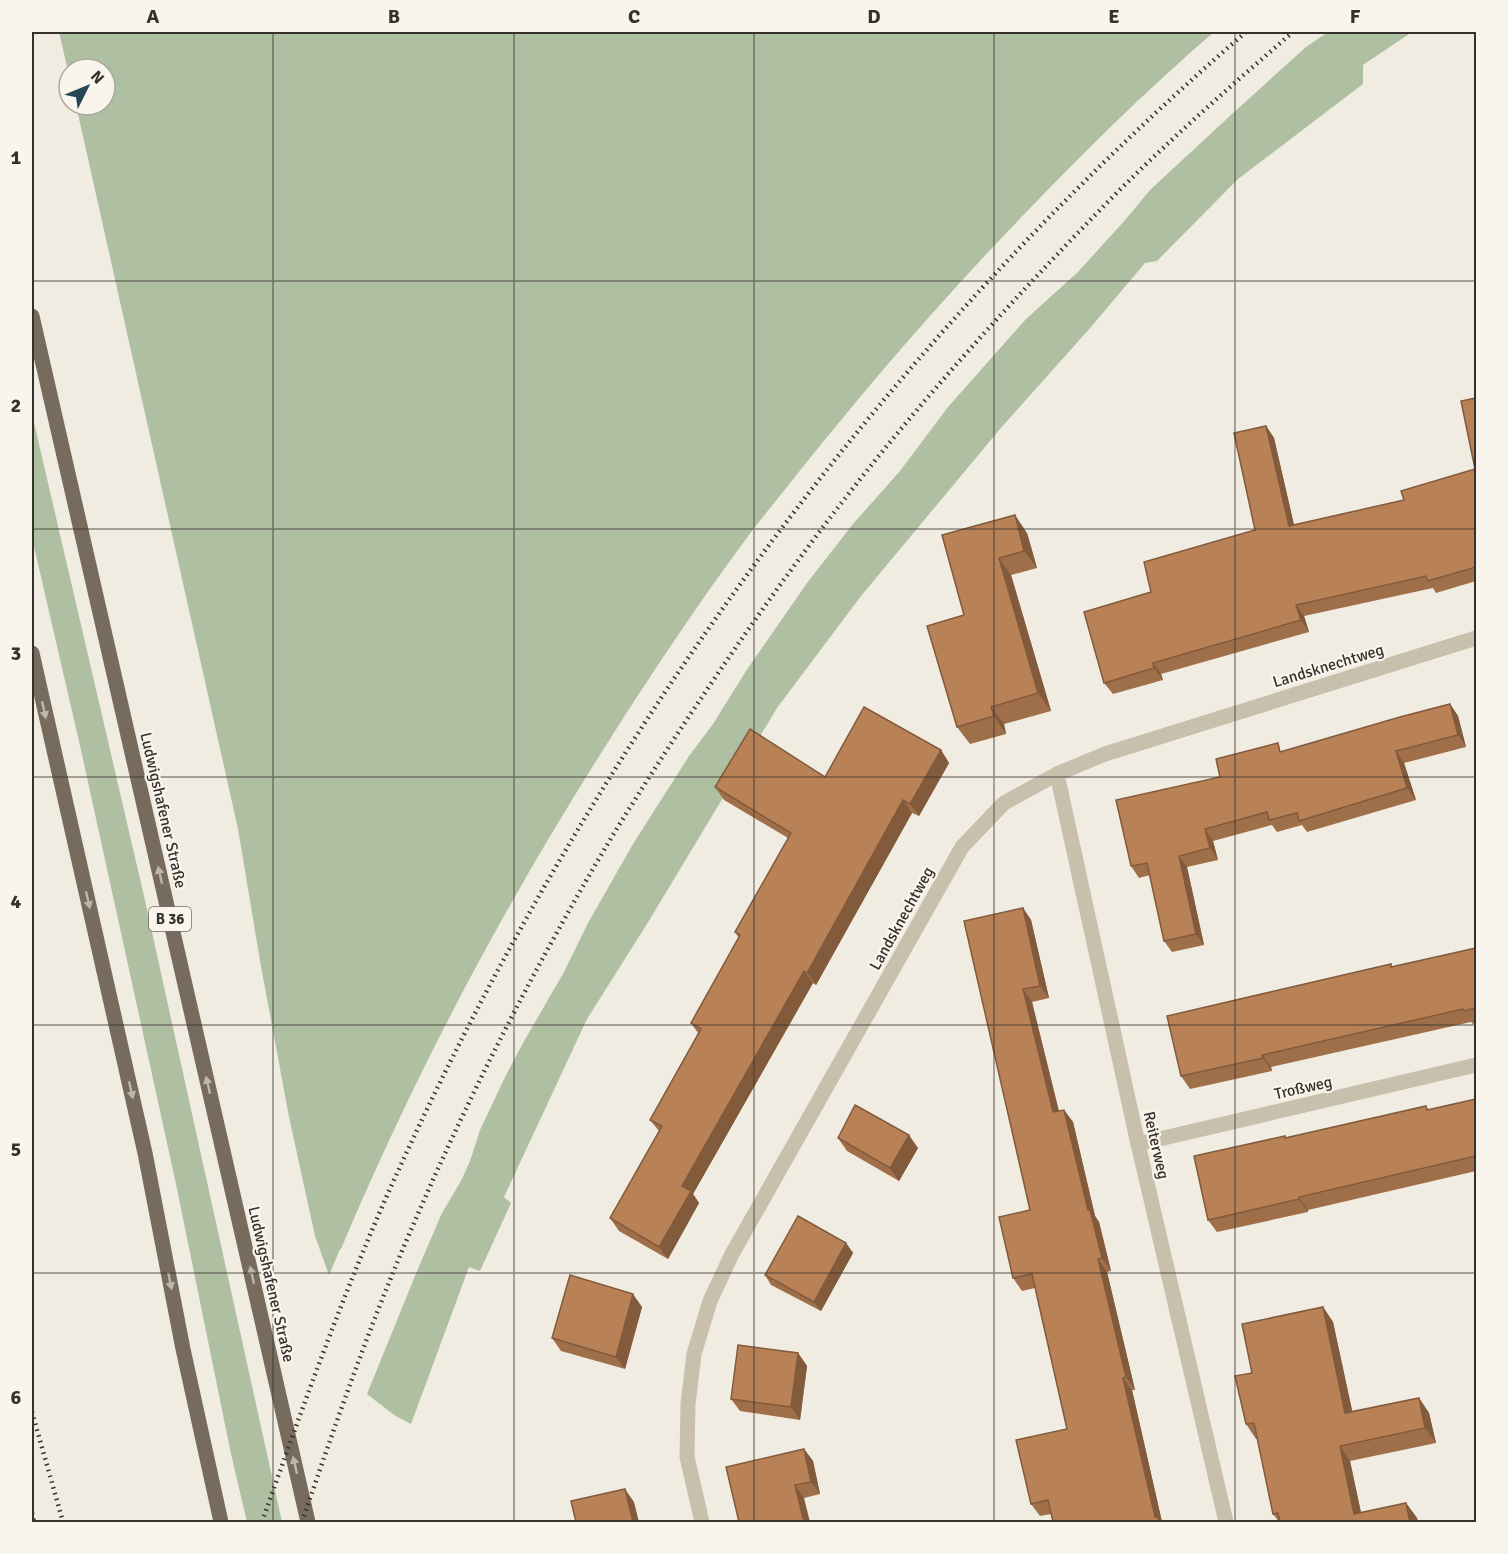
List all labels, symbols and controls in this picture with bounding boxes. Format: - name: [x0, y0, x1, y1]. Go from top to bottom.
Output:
- text: A: [147, 4, 160, 29]
- text: B: [388, 4, 400, 29]
- text: C: [628, 4, 640, 29]
- text: D: [867, 4, 881, 29]
- text: E: [1108, 4, 1120, 29]
- text: F: [1350, 4, 1361, 29]
- north arrow: [57, 57, 117, 117]
- text: N: [86, 67, 108, 88]
- text: 1: [11, 145, 22, 170]
- text: 2: [11, 393, 21, 418]
- street label: Landsknechtweg: [1270, 640, 1386, 692]
- text: 3: [11, 641, 21, 666]
- one-way arrow: [40, 701, 50, 719]
- street label: Ludwigshafener Straße: [135, 730, 191, 890]
- street label: Landsknechtweg: [865, 863, 939, 974]
- one-way arrow: [155, 865, 164, 884]
- text: 4: [11, 889, 22, 914]
- one-way arrow: [83, 891, 93, 910]
- road number: B 36: [149, 907, 191, 931]
- street label: Troßweg: [1272, 1072, 1334, 1104]
- one-way arrow: [203, 1076, 213, 1095]
- one-way arrow: [126, 1081, 136, 1100]
- street label: Reiterweg: [1139, 1109, 1174, 1181]
- text: 5: [11, 1137, 21, 1162]
- street label: Ludwigshafener Straße: [243, 1204, 299, 1364]
- one-way arrow: [246, 1266, 256, 1285]
- one-way arrow: [166, 1272, 175, 1291]
- text: 6: [11, 1385, 22, 1410]
- one-way arrow: [290, 1456, 300, 1475]

